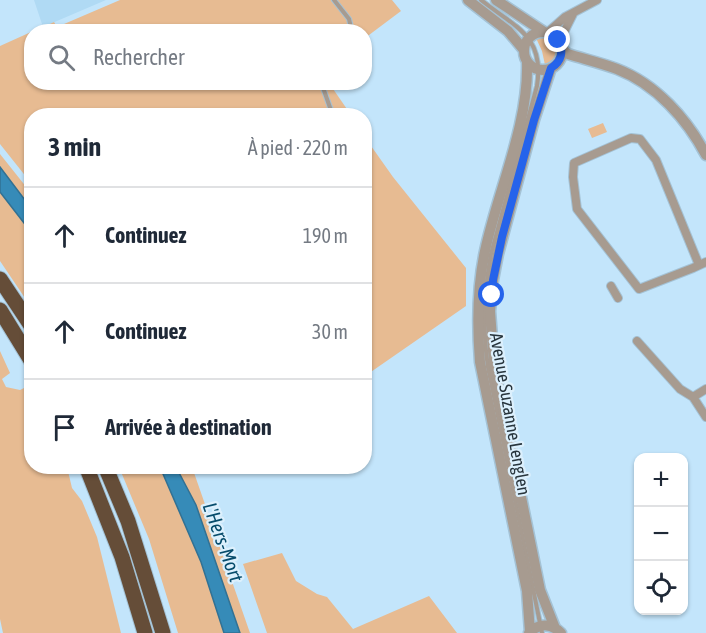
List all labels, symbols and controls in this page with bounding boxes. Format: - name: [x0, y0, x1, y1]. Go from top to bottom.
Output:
- search box: [24, 24, 372, 90]
- route end: [544, 26, 570, 52]
- icon: search: [45, 41, 78, 74]
- text: Rechercher: [93, 44, 184, 70]
- text: 3 min: [48, 132, 101, 162]
- text: À pied · 220 m: [248, 136, 348, 159]
- icon: ahead: [48, 219, 81, 252]
- text: Continuez: [105, 222, 187, 248]
- text: 190 m: [303, 224, 348, 247]
- route start: [478, 281, 504, 307]
- icon: ahead: [48, 315, 81, 348]
- text: Continuez: [105, 318, 187, 344]
- text: 30 m: [312, 320, 348, 343]
- street label: Avenue Suzanne Lenglen: [486, 331, 535, 497]
- icon: arrive: [48, 411, 81, 444]
- text: Arrivée à destination: [105, 414, 272, 440]
- map controls: [634, 453, 688, 615]
- button: +: [634, 453, 688, 507]
- water label: L'Hers-Mort: [198, 499, 249, 585]
- button: −: [634, 507, 688, 561]
- button: locate: [634, 561, 688, 615]

